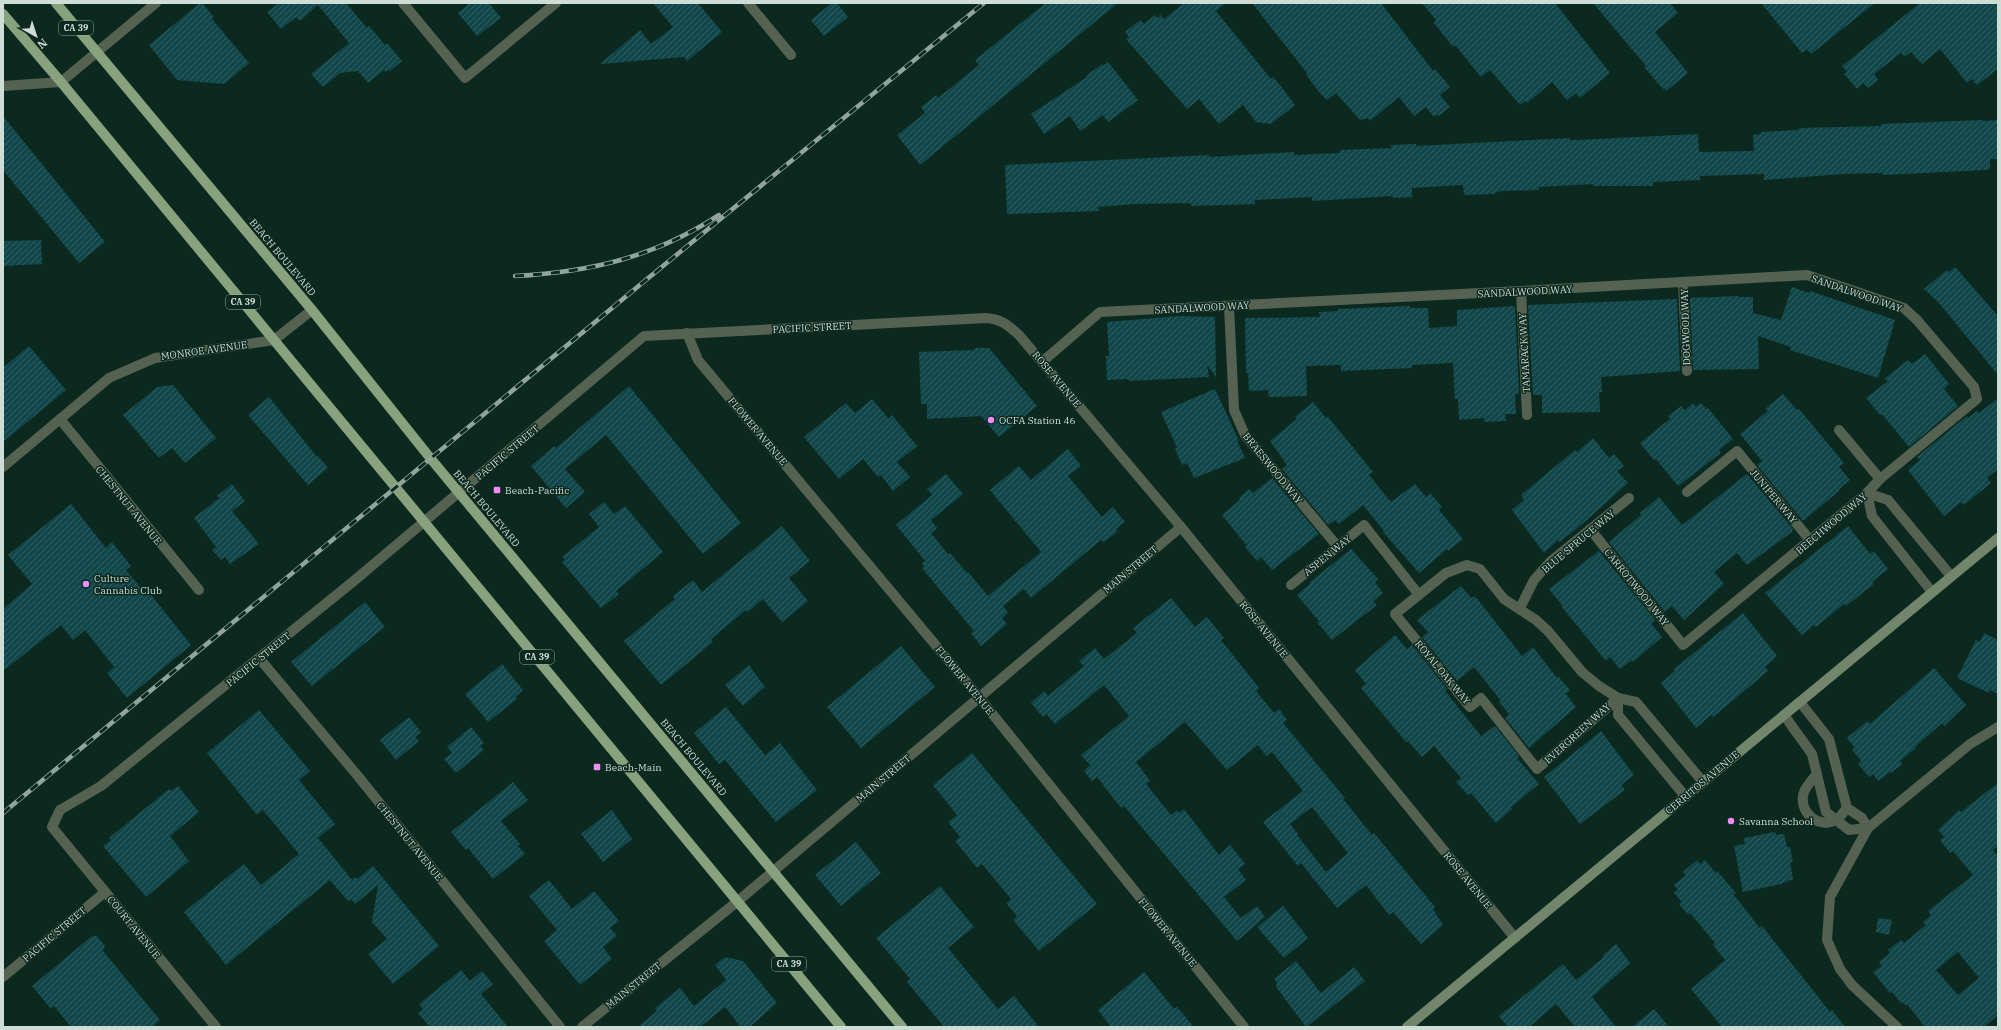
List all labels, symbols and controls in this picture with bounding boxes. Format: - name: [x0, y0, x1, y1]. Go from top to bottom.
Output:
- north arrow: [16, 16, 56, 56]
- road number: CA 39: [59, 21, 93, 35]
- text: N: [34, 36, 50, 52]
- street label: BEACH BOULEVARD: [247, 216, 319, 299]
- street label: SANDALWOOD WAY: [1810, 272, 1904, 315]
- street label: SANDALWOOD WAY: [1477, 282, 1573, 300]
- street label: DOGWOOD WAY: [1678, 288, 1693, 366]
- road number: CA 39: [226, 295, 260, 309]
- street label: SANDALWOOD WAY: [1154, 298, 1250, 316]
- street label: TAMARACK WAY: [1516, 312, 1533, 393]
- street label: PACIFIC STREET: [772, 319, 852, 336]
- street label: MONROE AVENUE: [160, 338, 248, 363]
- street label: ROSE AVENUE: [1029, 349, 1084, 410]
- street label: FLOWER AVENUE: [725, 395, 790, 468]
- place label: OCFA Station 46: [999, 414, 1075, 427]
- marker: OCFA Station 46: [986, 415, 996, 425]
- street label: PACIFIC STREET: [473, 422, 542, 483]
- street label: BRAESWOOD WAY: [1240, 430, 1306, 507]
- street label: CHESTNUT AVENUE: [93, 463, 164, 547]
- street label: BEACH BOULEVARD: [451, 467, 523, 550]
- street label: JUNIPER WAY: [1747, 467, 1801, 527]
- place label: Beach-Pacific: [505, 484, 569, 497]
- marker: Beach-Pacific: [492, 485, 502, 495]
- street label: BEECHWOOD WAY: [1793, 489, 1870, 557]
- street label: BLUE SPRUCE WAY: [1539, 507, 1618, 576]
- street label: ASPEN WAY: [1301, 532, 1354, 579]
- street label: MAIN STREET: [1100, 542, 1161, 596]
- street label: CARROTWOOD WAY: [1601, 546, 1672, 629]
- place label: Culture Cannabis Club: [94, 572, 162, 597]
- marker: Culture Cannabis Club: [81, 579, 91, 589]
- street label: ROSE AVENUE: [1237, 598, 1290, 660]
- street label: PACIFIC STREET: [223, 629, 294, 689]
- street label: ROYAL OAK WAY: [1412, 638, 1474, 707]
- street label: FLOWER AVENUE: [933, 643, 996, 717]
- road number: CA 39: [520, 650, 554, 664]
- street label: EVERGREEN WAY: [1541, 700, 1614, 767]
- street label: BEACH BOULEVARD: [658, 716, 730, 799]
- street label: CERRITOS AVENUE: [1663, 748, 1742, 817]
- street label: MAIN STREET: [853, 751, 914, 805]
- place label: Beach-Main: [605, 761, 662, 774]
- marker: Beach-Main: [592, 762, 602, 772]
- street label: CHESTNUT AVENUE: [374, 799, 445, 883]
- place label: Savanna School: [1739, 815, 1813, 828]
- marker: Savanna School: [1726, 816, 1736, 826]
- street label: ROSE AVENUE: [1441, 849, 1494, 911]
- street label: COURT AVENUE: [104, 893, 163, 961]
- street label: FLOWER AVENUE: [1136, 895, 1199, 969]
- street label: PACIFIC STREET: [20, 904, 89, 965]
- road number: CA 39: [772, 957, 806, 971]
- street label: MAIN STREET: [603, 959, 664, 1012]

